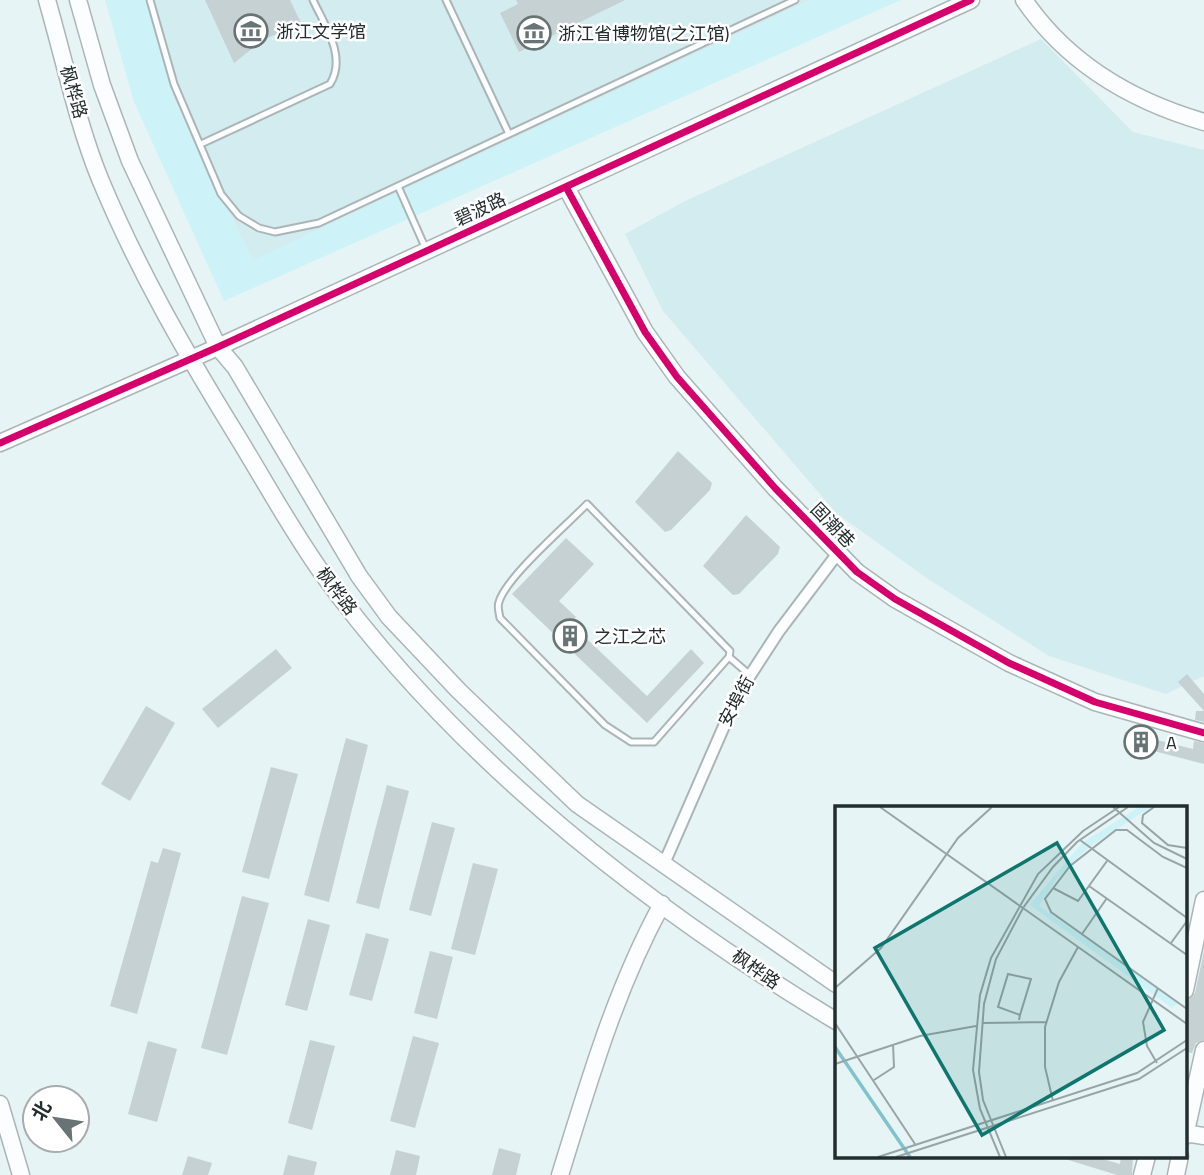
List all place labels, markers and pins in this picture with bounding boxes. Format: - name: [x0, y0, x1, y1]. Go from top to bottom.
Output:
- museum icon: 浙江文学馆: [232, 12, 270, 50]
- museum icon: 浙江省博物馆(之江馆): [515, 14, 553, 52]
- place label: 浙江文学馆: [276, 18, 366, 45]
- place label: 浙江省博物馆(之江馆): [558, 20, 730, 47]
- building icon: 之江之芯: [551, 617, 589, 655]
- place label: 之江之芯: [594, 623, 666, 650]
- building icon: A: [1122, 723, 1160, 761]
- place label: A: [1166, 729, 1177, 756]

